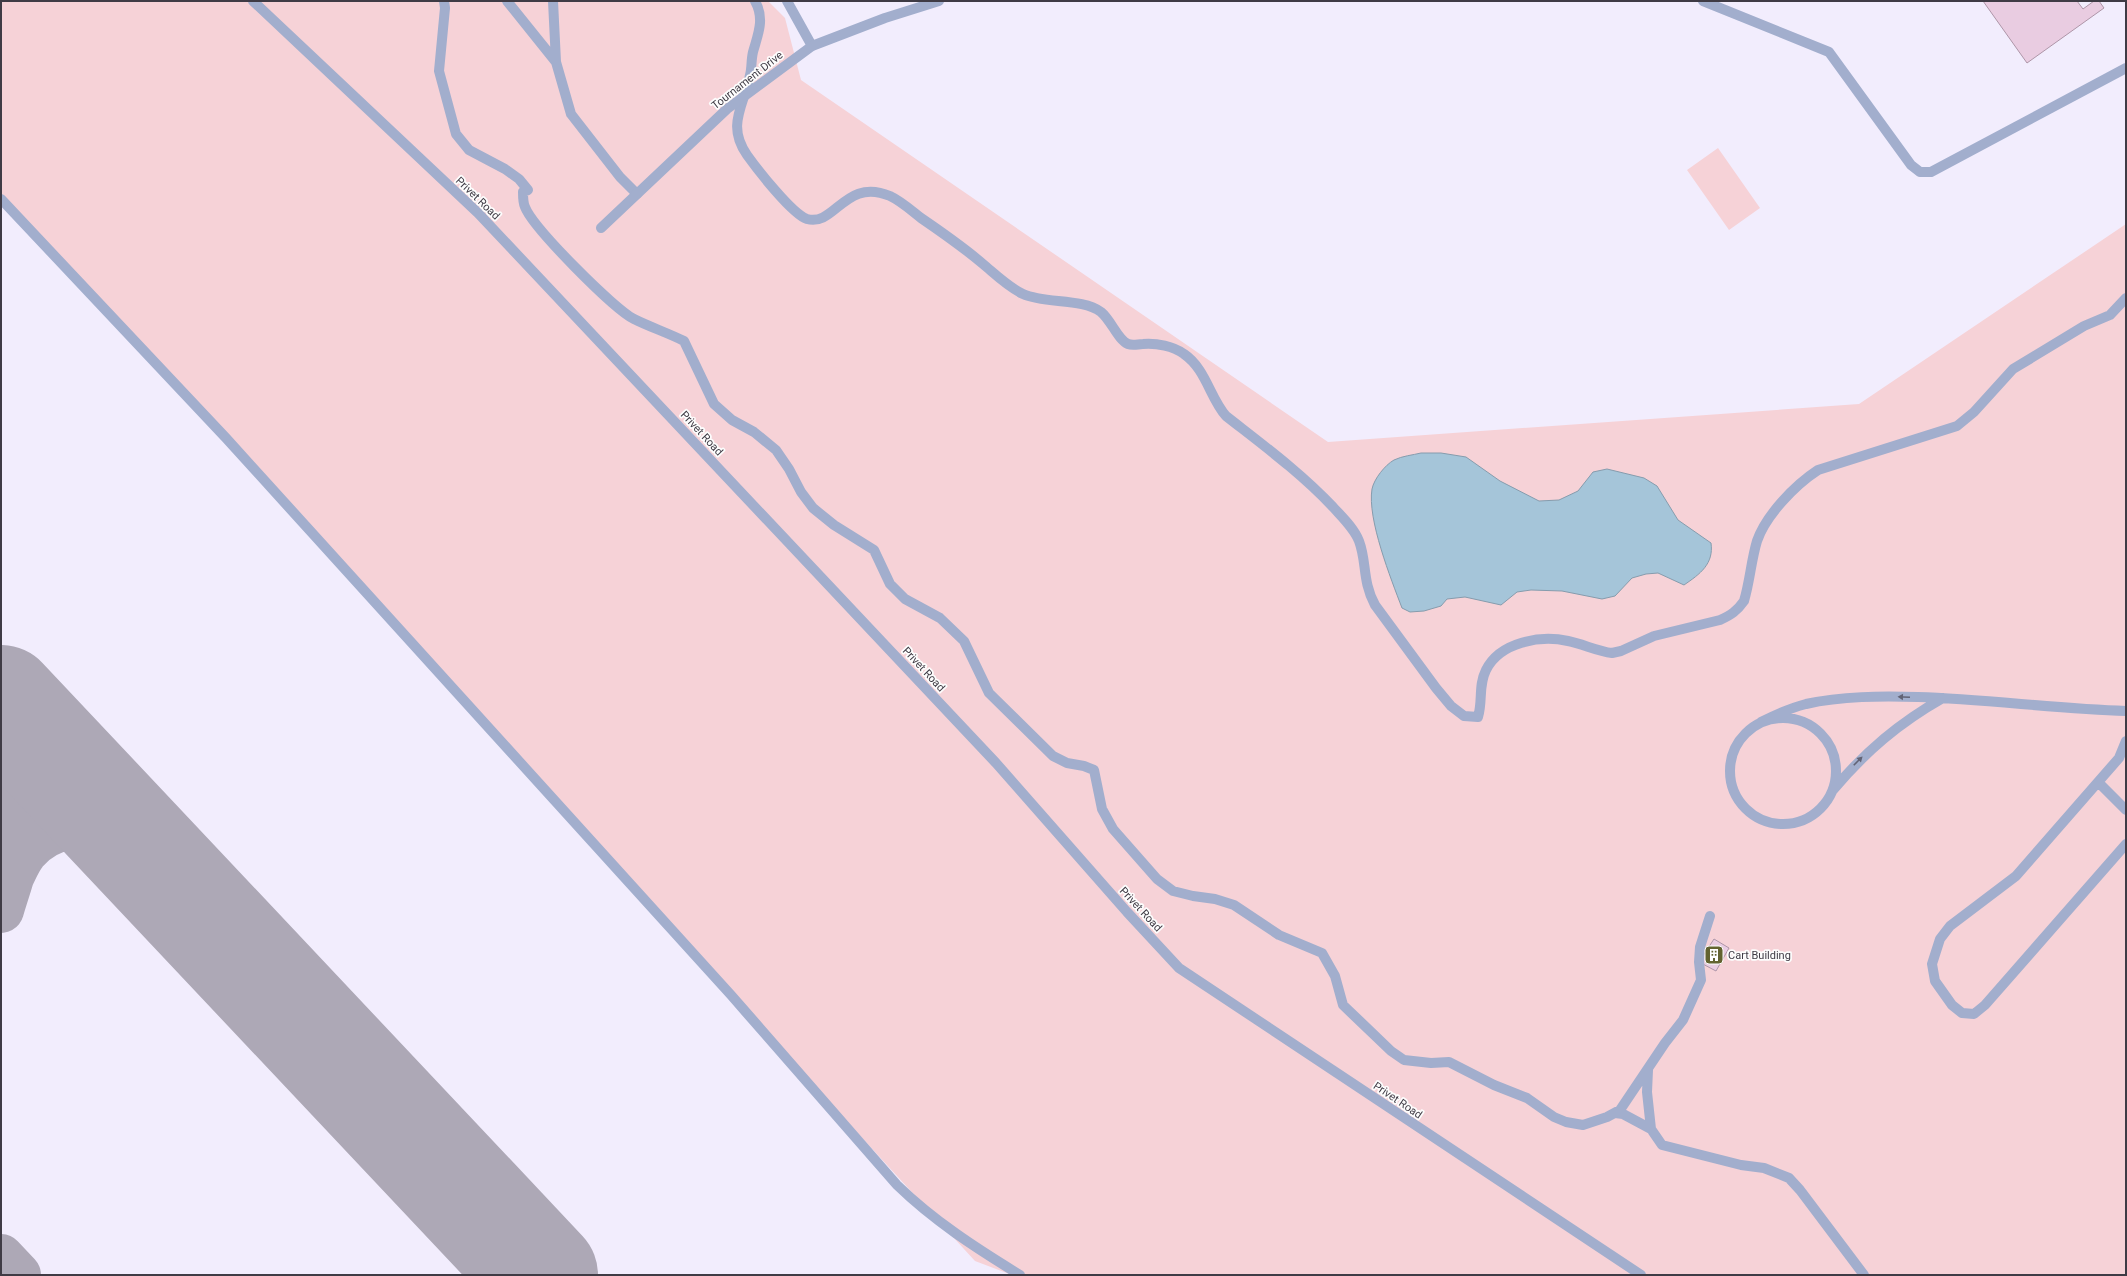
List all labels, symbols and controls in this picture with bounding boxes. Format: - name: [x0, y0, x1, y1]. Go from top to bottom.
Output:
- street label: Tournament Drive: [709, 48, 786, 112]
- street label: Privet Road: [453, 174, 502, 222]
- street label: Privet Road: [678, 408, 725, 458]
- street label: Privet Road: [900, 644, 947, 694]
- one-way arrow: [1897, 694, 1910, 700]
- one-way arrow: [1853, 756, 1863, 766]
- street label: Privet Road: [1117, 884, 1164, 934]
- building icon: Cart Building: [1703, 944, 1725, 966]
- place label: Cart Building: [1728, 949, 1791, 962]
- street label: Privet Road: [1371, 1079, 1425, 1121]

